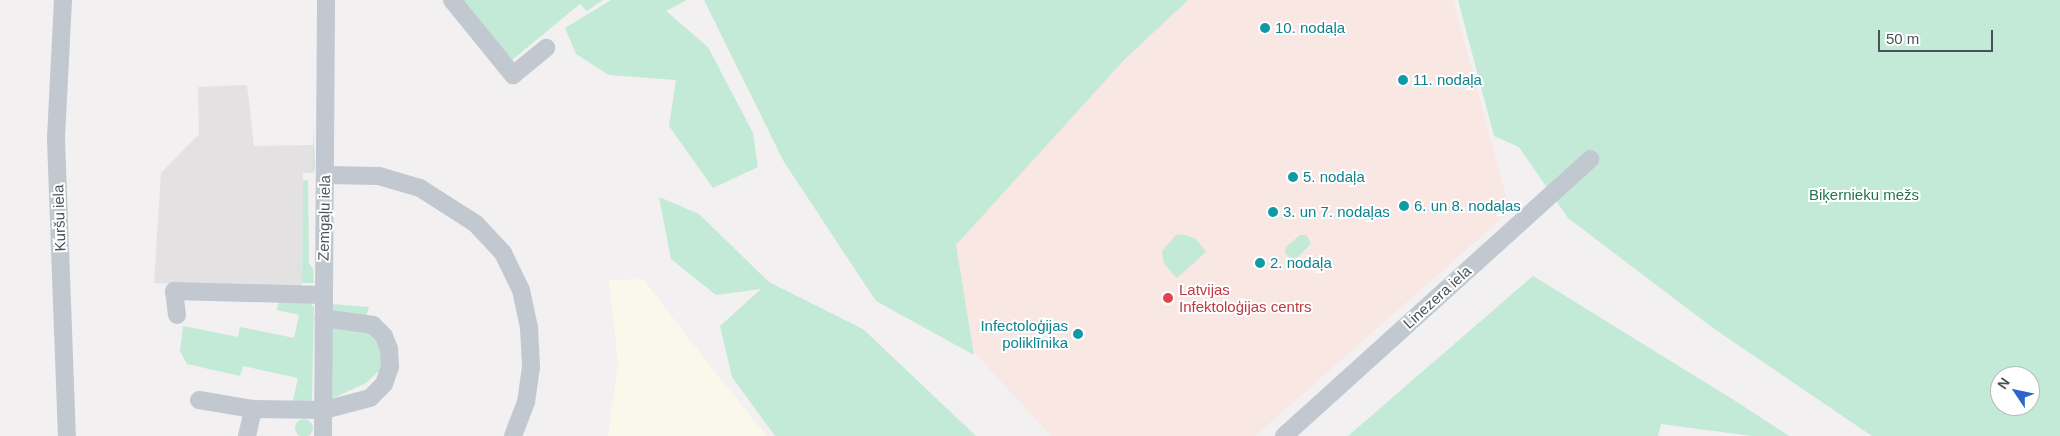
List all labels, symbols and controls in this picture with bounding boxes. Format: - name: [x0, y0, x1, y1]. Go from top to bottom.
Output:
- place label: 10. nodaļa: [1275, 19, 1345, 37]
- scale bar: [1880, 20, 1995, 52]
- marker: 10. nodaļa: [1259, 22, 1271, 34]
- text: 50 m: [1886, 30, 1919, 47]
- place label: 11. nodaļa: [1413, 71, 1482, 89]
- marker: 11. nodaļa: [1397, 74, 1409, 86]
- place label: 5. nodaļa: [1303, 168, 1365, 186]
- marker: 5. nodaļa: [1287, 171, 1299, 183]
- street label: Zemgaļu iela: [314, 175, 334, 261]
- street label: Kuršu iela: [49, 184, 69, 252]
- park label: Biķernieku mežs: [1809, 186, 1919, 204]
- place label: 6. un 8. nodaļas: [1414, 197, 1521, 215]
- marker: 6. un 8. nodaļas: [1398, 200, 1410, 212]
- place label: 3. un 7. nodaļas: [1283, 203, 1390, 221]
- marker: 3. un 7. nodaļas: [1267, 206, 1279, 218]
- place label: 2. nodaļa: [1270, 254, 1332, 272]
- marker: 2. nodaļa: [1254, 257, 1266, 269]
- street label: Linezera iela: [1399, 262, 1475, 332]
- place label: Latvijas Infektoloģijas centrs: [1179, 280, 1312, 315]
- marker: Latvijas Infektoloģijas centrs: [1161, 291, 1175, 305]
- place label: Infectoloģijas poliklīnika: [980, 316, 1068, 351]
- marker: Infectoloģijas poliklīnika: [1072, 328, 1084, 340]
- north arrow: [1990, 366, 2040, 416]
- text: N: [1994, 375, 2013, 392]

